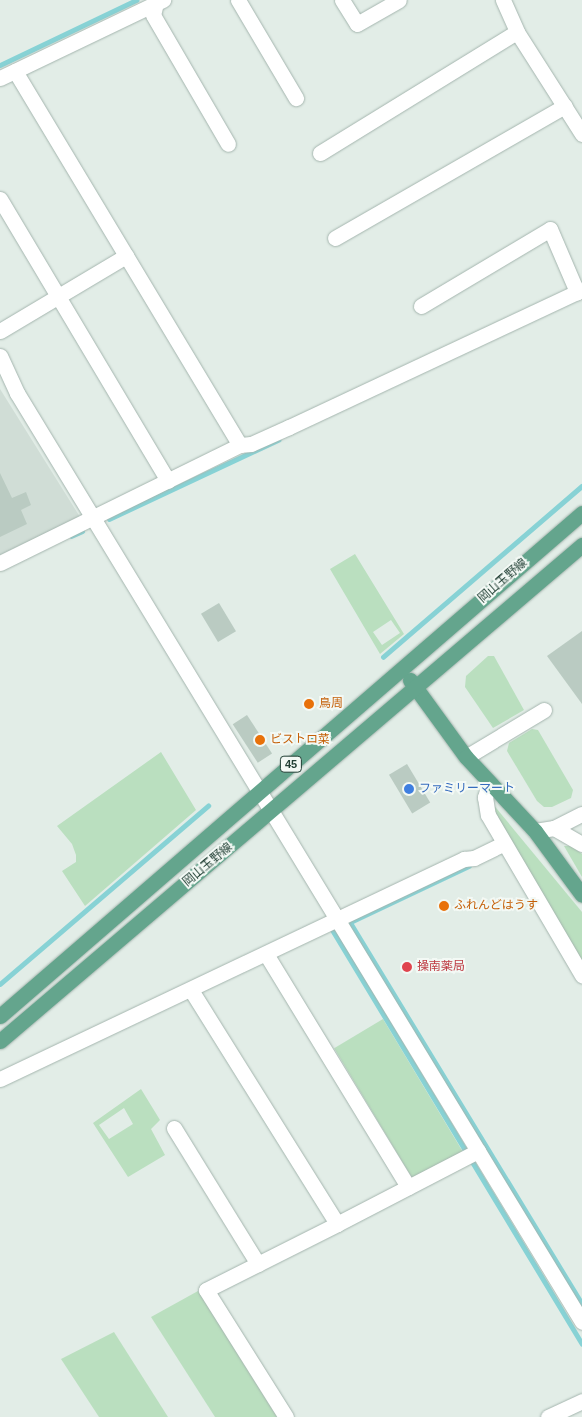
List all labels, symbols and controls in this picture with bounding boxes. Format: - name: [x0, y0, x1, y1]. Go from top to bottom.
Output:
- street label: 岡山玉野線: [476, 556, 530, 606]
- place label: 鳥周: [319, 697, 343, 711]
- marker: 鳥周: [303, 698, 315, 710]
- place label: ビストロ菜: [270, 733, 330, 747]
- marker: ビストロ菜: [254, 734, 266, 746]
- road number: 45: [280, 756, 302, 772]
- place label: ファミリーマート: [419, 782, 515, 796]
- marker: ファミリーマート: [403, 783, 415, 795]
- street label: 岡山玉野線: [180, 840, 236, 890]
- place label: ふれんどはうす: [454, 899, 538, 913]
- marker: ふれんどはうす: [438, 900, 450, 912]
- place label: 操南薬局: [417, 960, 465, 974]
- marker: 操南薬局: [401, 961, 413, 973]

